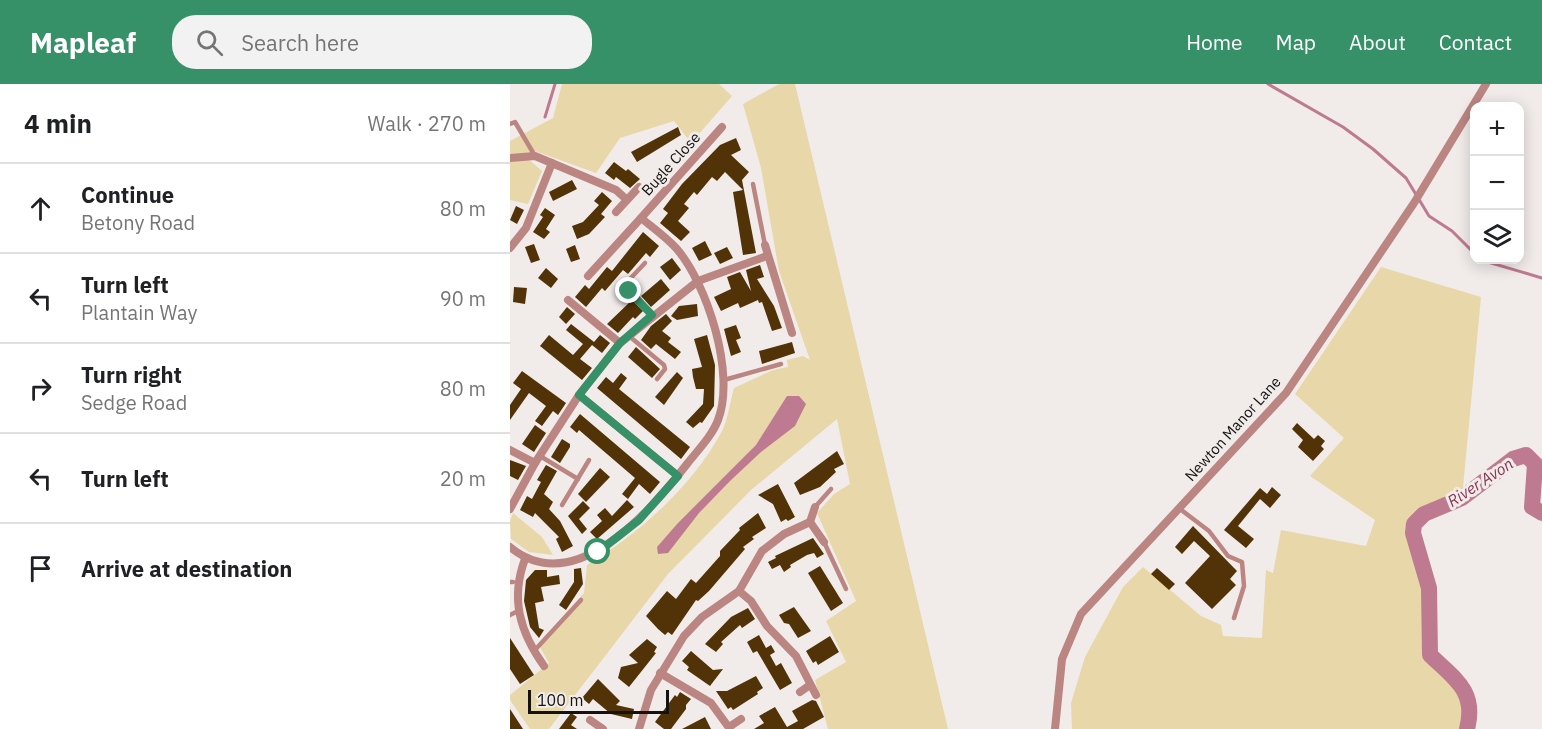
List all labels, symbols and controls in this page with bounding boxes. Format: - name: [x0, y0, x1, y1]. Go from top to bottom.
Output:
- search box: [172, 15, 592, 69]
- text: Mapleaf: [30, 24, 136, 61]
- icon: search: [193, 26, 226, 59]
- text: Search here: [241, 28, 359, 57]
- text: Home: [1186, 28, 1243, 56]
- text: Map: [1276, 28, 1316, 56]
- text: About: [1349, 28, 1406, 56]
- text: Contact: [1439, 28, 1512, 56]
- map controls: [1470, 102, 1524, 264]
- button: +: [1470, 102, 1524, 156]
- text: 4 min: [24, 106, 92, 140]
- text: Walk · 270 m: [368, 110, 486, 137]
- street label: Bugle Close: [637, 128, 704, 200]
- button: −: [1470, 156, 1524, 210]
- text: Continue: [81, 180, 174, 209]
- icon: ahead: [24, 192, 57, 225]
- text: 80 m: [440, 195, 486, 222]
- text: Betony Road: [81, 209, 195, 236]
- button: layers: [1470, 210, 1524, 264]
- text: Turn left: [81, 270, 169, 299]
- route end: [615, 277, 641, 303]
- icon: left: [24, 282, 57, 315]
- text: 90 m: [440, 285, 486, 312]
- text: Plantain Way: [81, 299, 198, 326]
- text: Turn right: [81, 360, 182, 389]
- icon: right: [24, 372, 57, 405]
- street label: Newton Manor Lane: [1181, 372, 1285, 485]
- text: 80 m: [440, 375, 486, 402]
- text: Sedge Road: [81, 389, 187, 416]
- water label: River Avon: [1443, 453, 1517, 511]
- icon: left: [24, 462, 57, 495]
- text: Turn left: [81, 464, 169, 493]
- text: 20 m: [440, 465, 486, 492]
- route start: [584, 538, 610, 564]
- icon: arrive: [24, 552, 57, 585]
- text: Arrive at destination: [81, 554, 292, 583]
- scale bar: [528, 687, 669, 714]
- text: 100 m: [537, 690, 584, 710]

